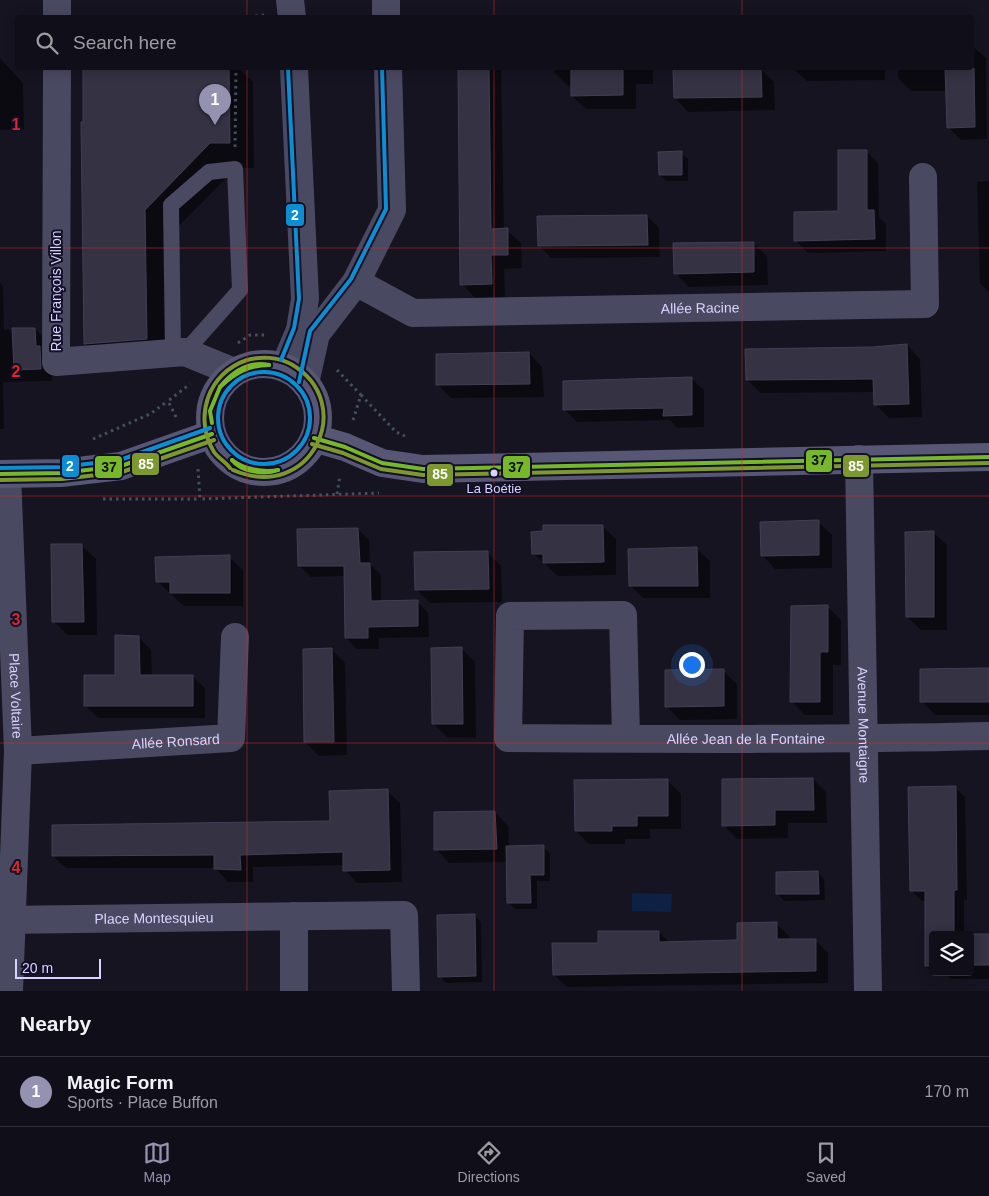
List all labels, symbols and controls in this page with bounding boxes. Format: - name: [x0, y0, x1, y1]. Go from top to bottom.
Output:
- search box: [15, 15, 974, 70]
- icon: search: [33, 29, 61, 57]
- text: Search here: [73, 32, 177, 53]
- pin: 1: [199, 84, 231, 125]
- text: 1: [12, 116, 21, 133]
- line badge: 2: [285, 203, 305, 227]
- text: 2: [291, 207, 299, 223]
- street label: Rue François Villon: [48, 230, 64, 352]
- street label: Allée Racine: [661, 299, 740, 317]
- text: 2: [12, 363, 21, 380]
- line badge: 37: [805, 449, 833, 473]
- line badge: 85: [131, 452, 160, 476]
- text: 37: [811, 452, 827, 468]
- line badge: 2: [61, 454, 80, 478]
- line badge: 85: [842, 454, 870, 478]
- line badge: 37: [94, 455, 123, 479]
- line badge: 37: [502, 455, 531, 479]
- text: 85: [138, 456, 154, 472]
- text: 2: [66, 458, 74, 474]
- text: 85: [848, 458, 864, 474]
- text: 37: [101, 459, 117, 475]
- text: 37: [508, 459, 524, 475]
- line badge: 85: [426, 463, 454, 487]
- text: 85: [432, 466, 448, 482]
- marker: La Boétie: [489, 468, 499, 478]
- place label: La Boétie: [467, 481, 521, 496]
- text: 3: [12, 611, 21, 628]
- your location: [679, 652, 705, 678]
- street label: Place Voltaire: [6, 653, 26, 739]
- street label: Avenue Montaigne: [855, 667, 872, 784]
- street label: Allée Ronsard: [131, 731, 220, 752]
- street label: Allée Jean de la Fontaine: [667, 731, 825, 747]
- text: 4: [12, 859, 21, 876]
- street label: Place Montesquieu: [94, 909, 214, 927]
- map controls: [929, 931, 974, 976]
- button: layers: [929, 931, 974, 976]
- scale bar: [15, 956, 101, 979]
- text: 20 m: [22, 960, 53, 976]
- text: Nearby: [20, 1012, 91, 1035]
- text: Magic Form: [67, 1072, 174, 1093]
- text: 1: [32, 1083, 40, 1100]
- text: 170 m: [925, 1083, 969, 1100]
- text: Sports · Place Buffon: [67, 1094, 218, 1111]
- tab: Map: [143, 1139, 171, 1185]
- tab: Directions: [458, 1139, 520, 1185]
- tab: Saved: [806, 1139, 846, 1185]

